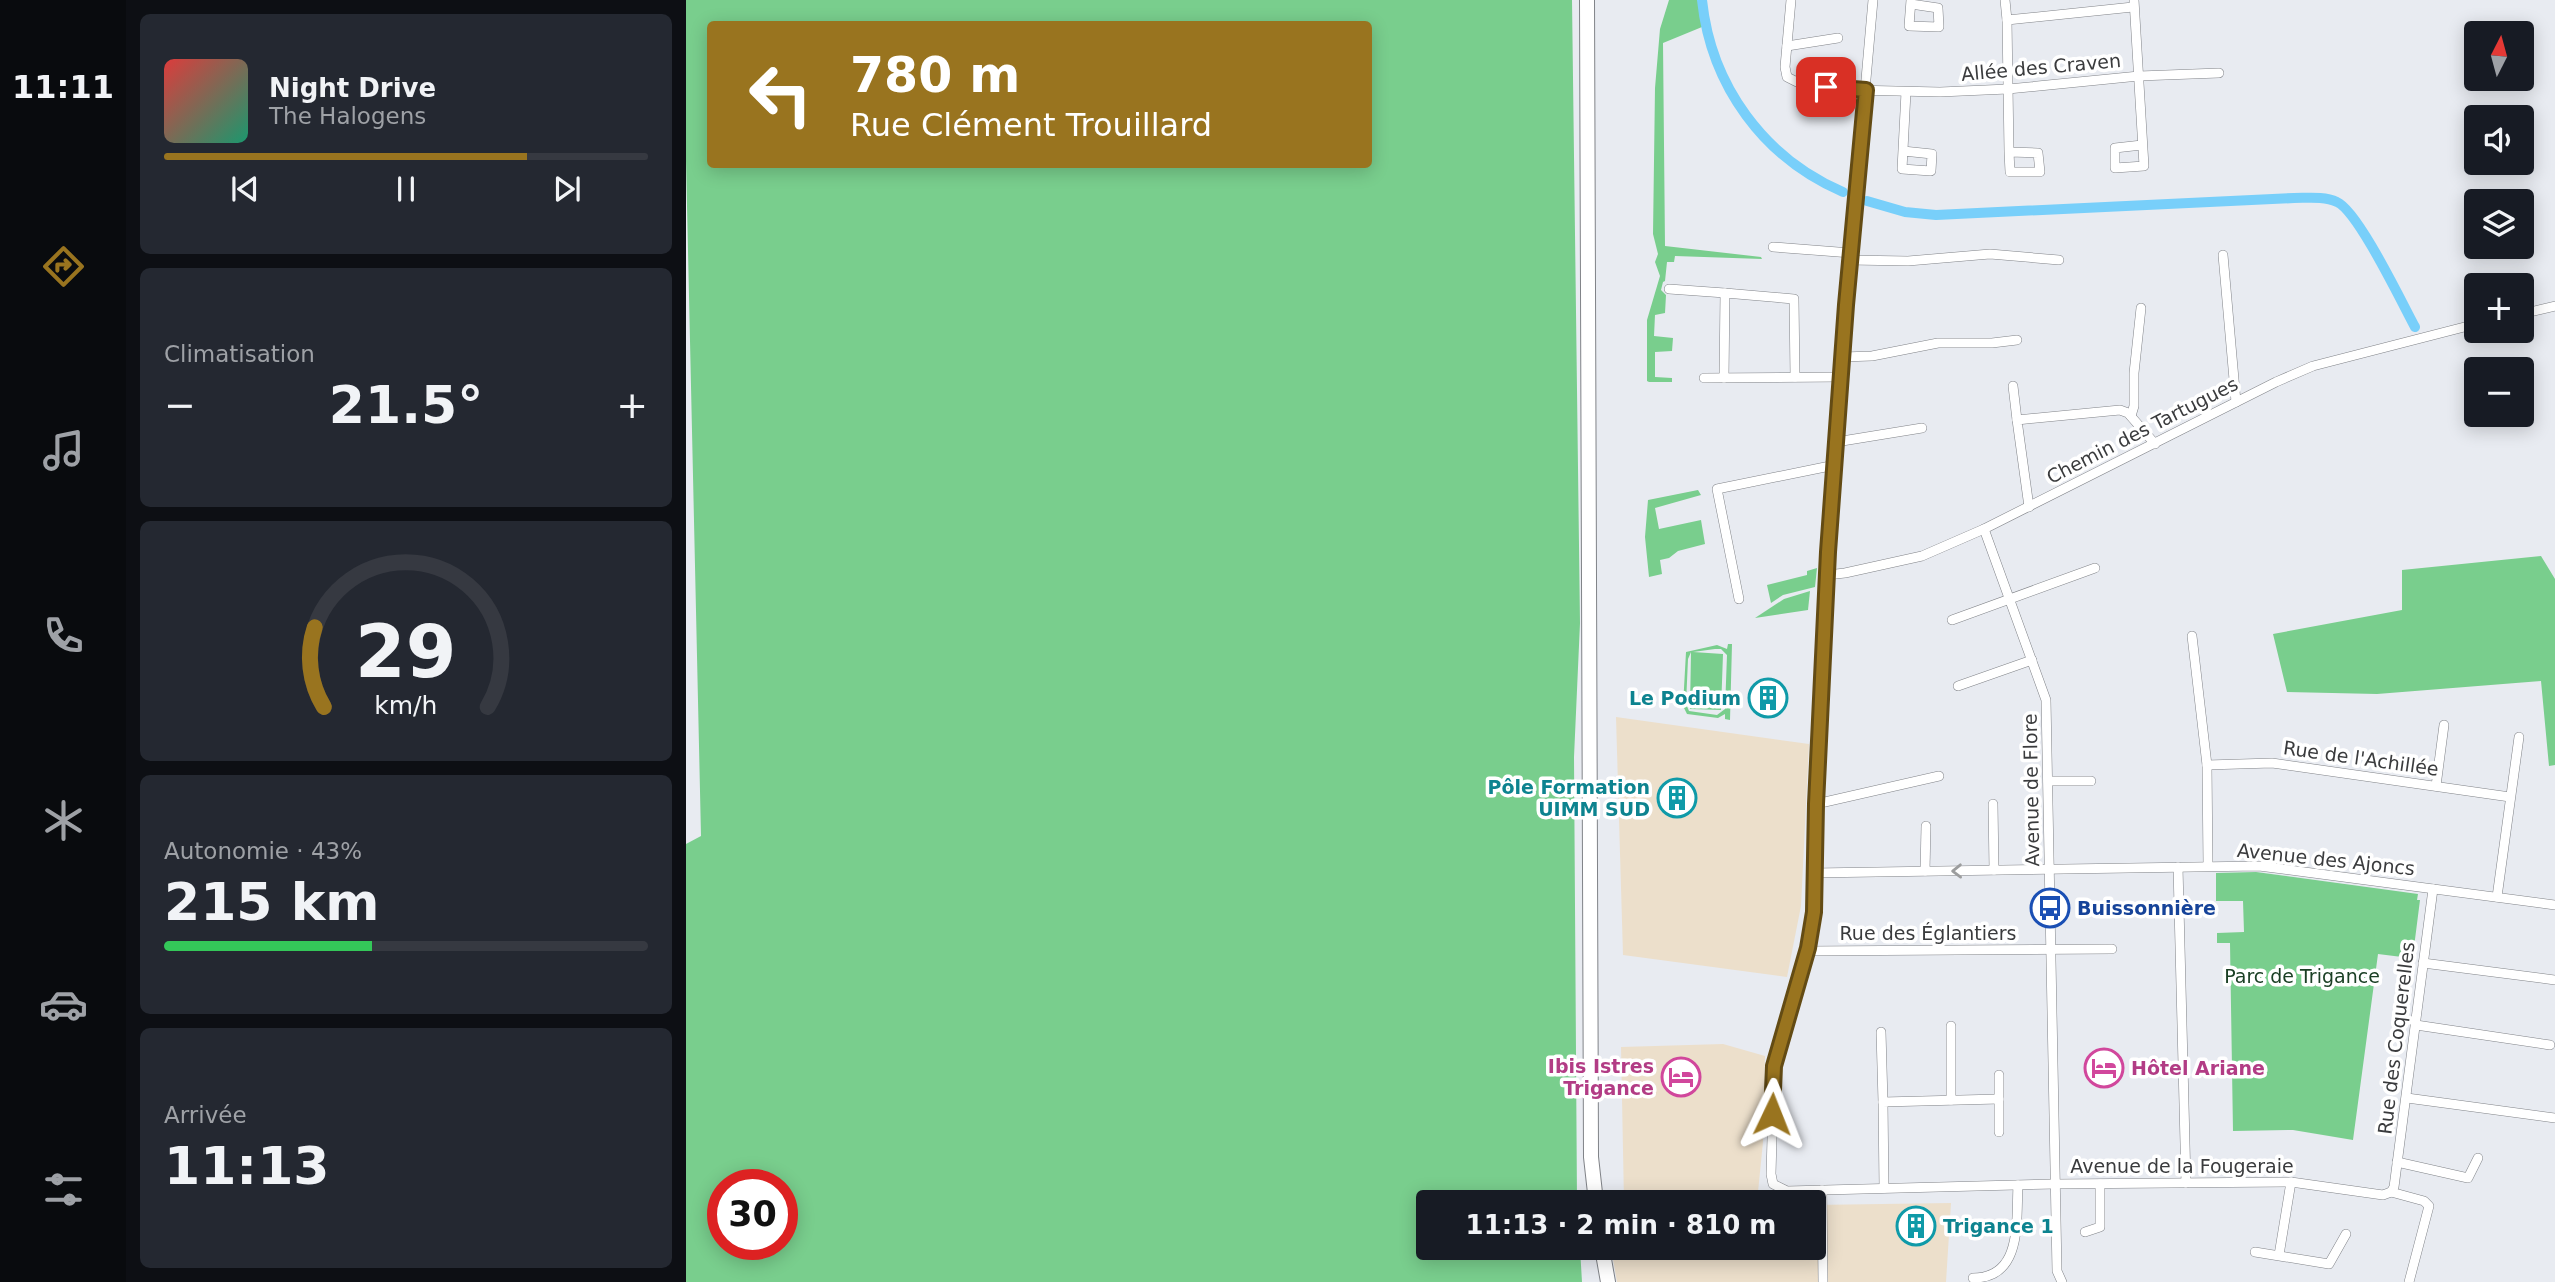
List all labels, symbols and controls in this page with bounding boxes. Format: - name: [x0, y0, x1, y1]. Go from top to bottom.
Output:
- north arrow: [2464, 21, 2534, 91]
- map controls: [2464, 21, 2534, 427]
- text: 780 m: [850, 47, 1020, 104]
- icon: left: [735, 49, 826, 140]
- street label: Allée des Craven: [1960, 49, 2122, 85]
- pin: [1796, 57, 1856, 117]
- text: 11:11: [12, 68, 114, 106]
- icon: arrive: [1807, 68, 1845, 106]
- text: Night Drive: [269, 73, 436, 103]
- text: The Halogens: [269, 103, 426, 129]
- button: sound: [2464, 105, 2534, 175]
- text: Rue Clément Trouillard: [850, 106, 1212, 144]
- icon: previous: [226, 170, 264, 208]
- icon: pause: [387, 170, 425, 208]
- icon: next: [548, 170, 586, 208]
- button: layers: [2464, 189, 2534, 259]
- icon: directions: [39, 242, 88, 291]
- button: +: [2464, 273, 2534, 343]
- text: Climatisation: [164, 341, 315, 367]
- button: −: [2464, 357, 2534, 427]
- street label: Chemin des Tartugues: [2043, 372, 2241, 488]
- text: 21.5°: [329, 375, 483, 435]
- text: −: [164, 383, 196, 427]
- text: +: [616, 383, 648, 427]
- icon: music: [39, 426, 88, 475]
- text: 29: [355, 609, 457, 694]
- icon: phone: [39, 611, 88, 660]
- building icon: Le Podium: [1747, 677, 1789, 719]
- place label: Le Podium: [1629, 687, 1741, 709]
- text: km/h: [374, 691, 438, 720]
- street label: Avenue de Flore: [2019, 713, 2043, 867]
- street label: Rue de l'Achillée: [2282, 736, 2440, 780]
- place label: Pôle Formation UIMM SUD: [1488, 776, 1650, 820]
- building icon: Pôle Formation UIMM SUD: [1656, 777, 1698, 819]
- icon: climate: [39, 796, 88, 845]
- text: Autonomie · 43%: [164, 838, 362, 864]
- street label: Avenue des Ajoncs: [2236, 839, 2416, 879]
- one-way arrow: [1952, 863, 1962, 879]
- text: 215 km: [164, 872, 379, 932]
- bus stop icon: Buissonnière: [2029, 887, 2071, 929]
- place label: Buissonnière: [2077, 897, 2216, 919]
- street label: Rue des Églantiers: [1840, 922, 2016, 944]
- street label: Rue des Coquerelles: [2373, 941, 2419, 1135]
- park label: Parc de Trigance: [2224, 965, 2380, 987]
- icon: car: [39, 980, 88, 1029]
- hotel icon: Hôtel Ariane: [2083, 1047, 2125, 1089]
- place label: Ibis Istres Trigance: [1548, 1055, 1654, 1099]
- hotel icon: Ibis Istres Trigance: [1660, 1056, 1702, 1098]
- place label: Hôtel Ariane: [2131, 1057, 2265, 1079]
- position arrow: [1735, 1077, 1809, 1151]
- text: Arrivée: [164, 1102, 247, 1128]
- text: 11:13: [164, 1136, 330, 1196]
- street label: Avenue de la Fougeraie: [2070, 1155, 2294, 1177]
- icon: filters: [39, 1165, 88, 1214]
- speed limit sign: 30: [707, 1169, 798, 1260]
- building icon: Trigance 1: [1895, 1205, 1937, 1247]
- text: 11:13 · 2 min · 810 m: [1466, 1210, 1776, 1240]
- place label: Trigance 1: [1943, 1215, 2054, 1237]

